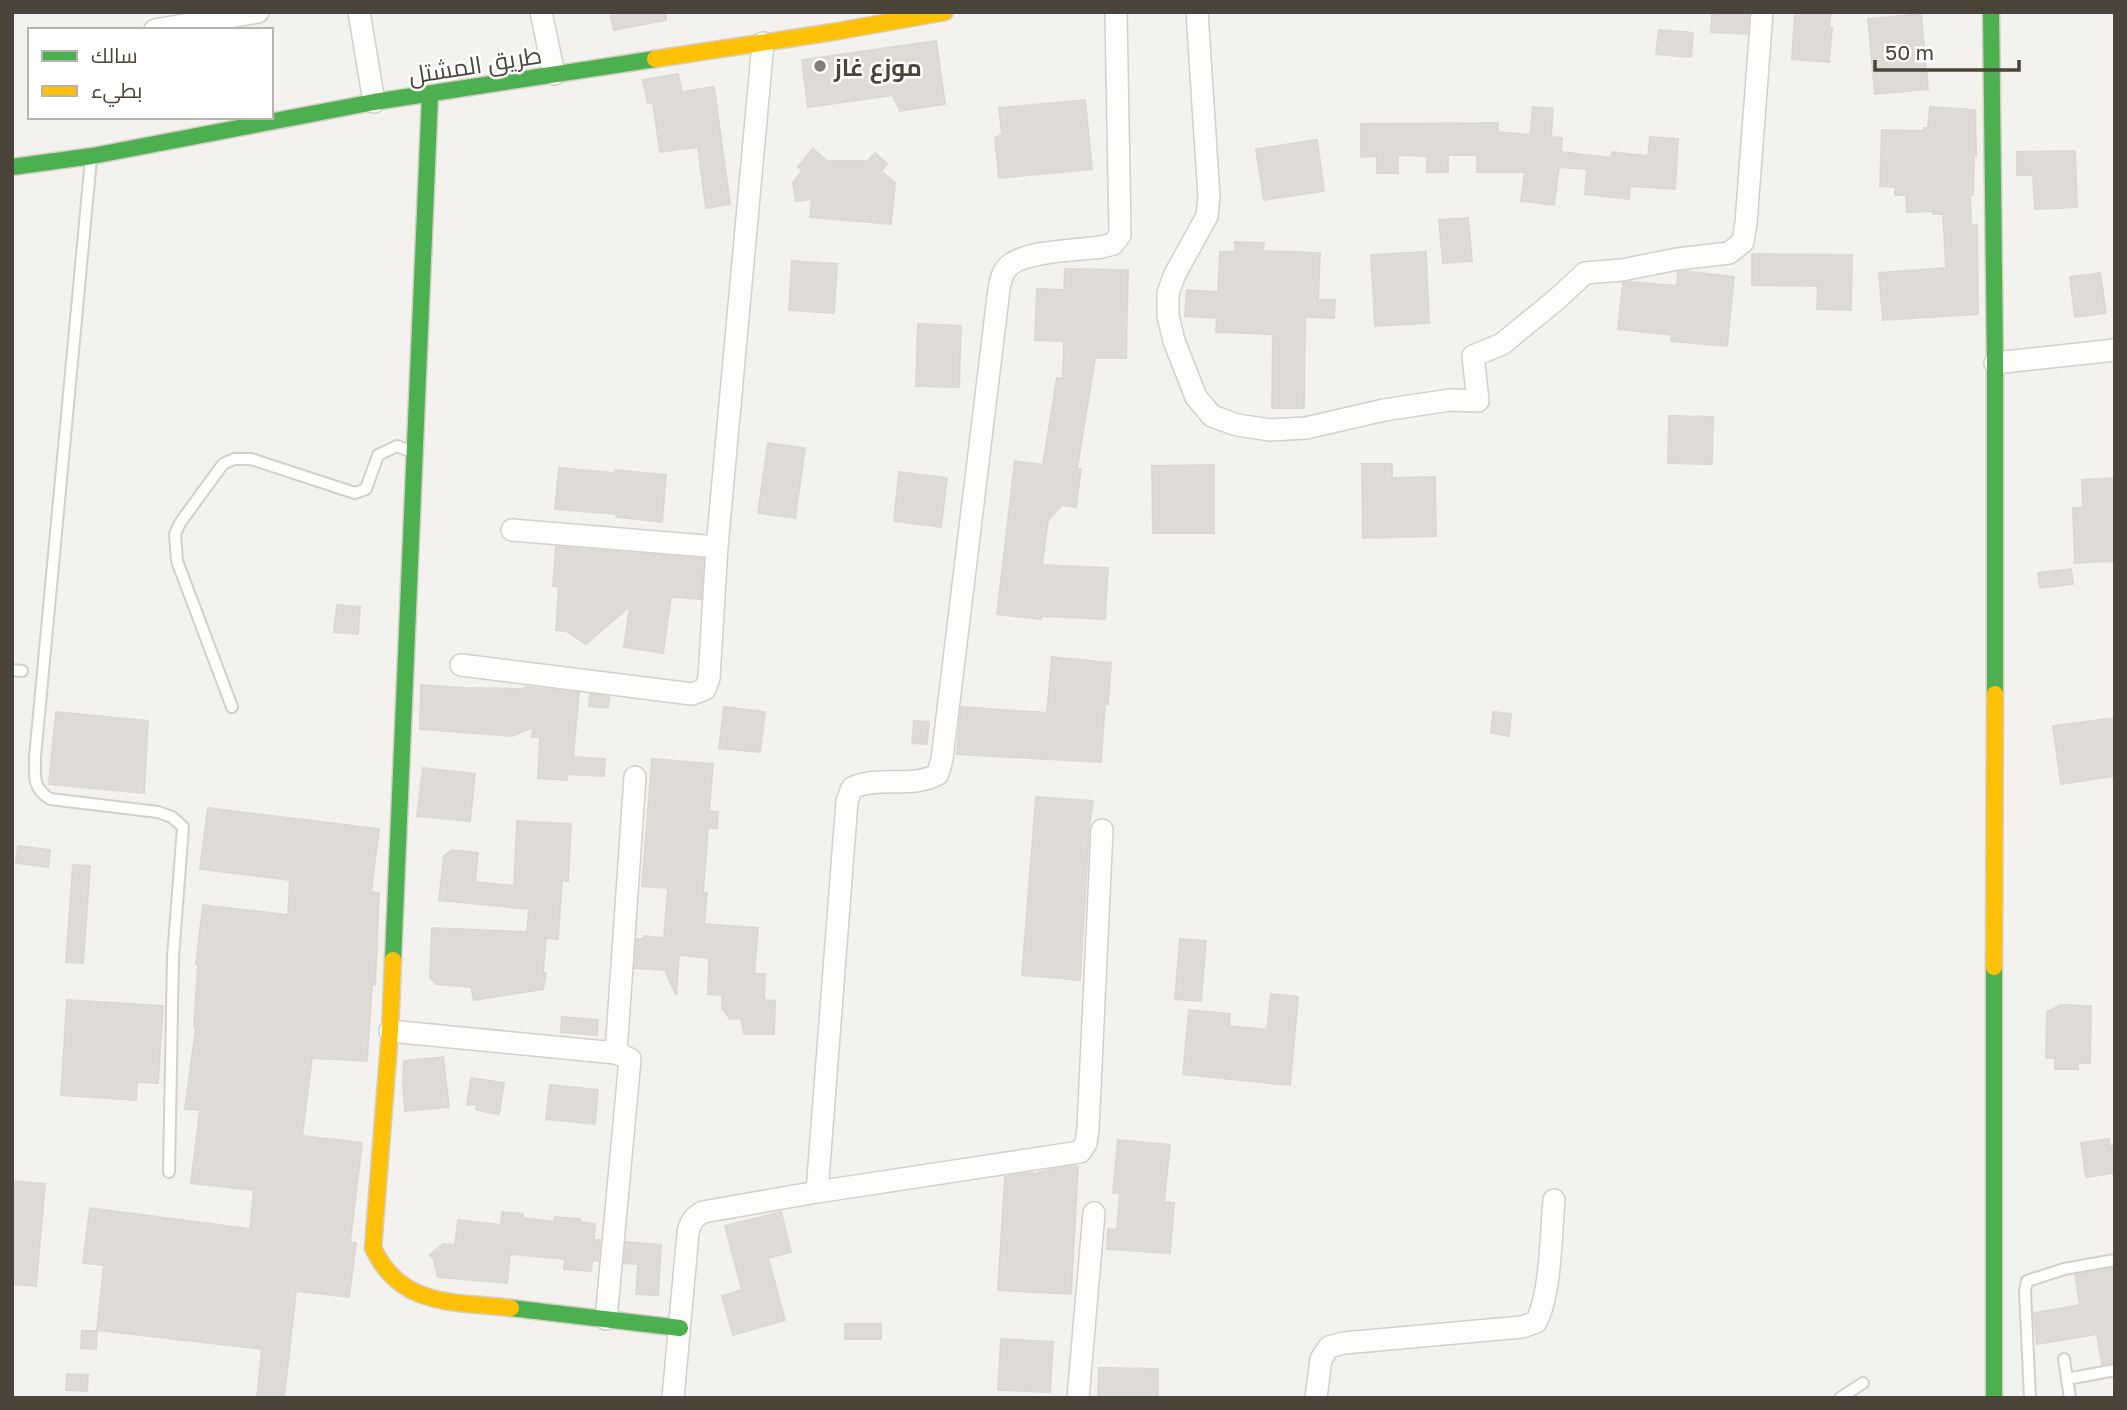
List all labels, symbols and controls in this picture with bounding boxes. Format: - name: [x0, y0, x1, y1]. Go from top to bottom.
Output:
- legend: [28, 28, 273, 119]
- scale bar: [1875, 28, 2018, 72]
- street label: طريق المشتل: [406, 39, 544, 91]
- text: 50 m: [1885, 39, 1934, 65]
- text: سالك: [91, 42, 138, 68]
- place label: موزع غاز: [833, 52, 922, 84]
- marker: موزع غاز: [812, 58, 828, 74]
- text: بطيء: [91, 77, 142, 107]

